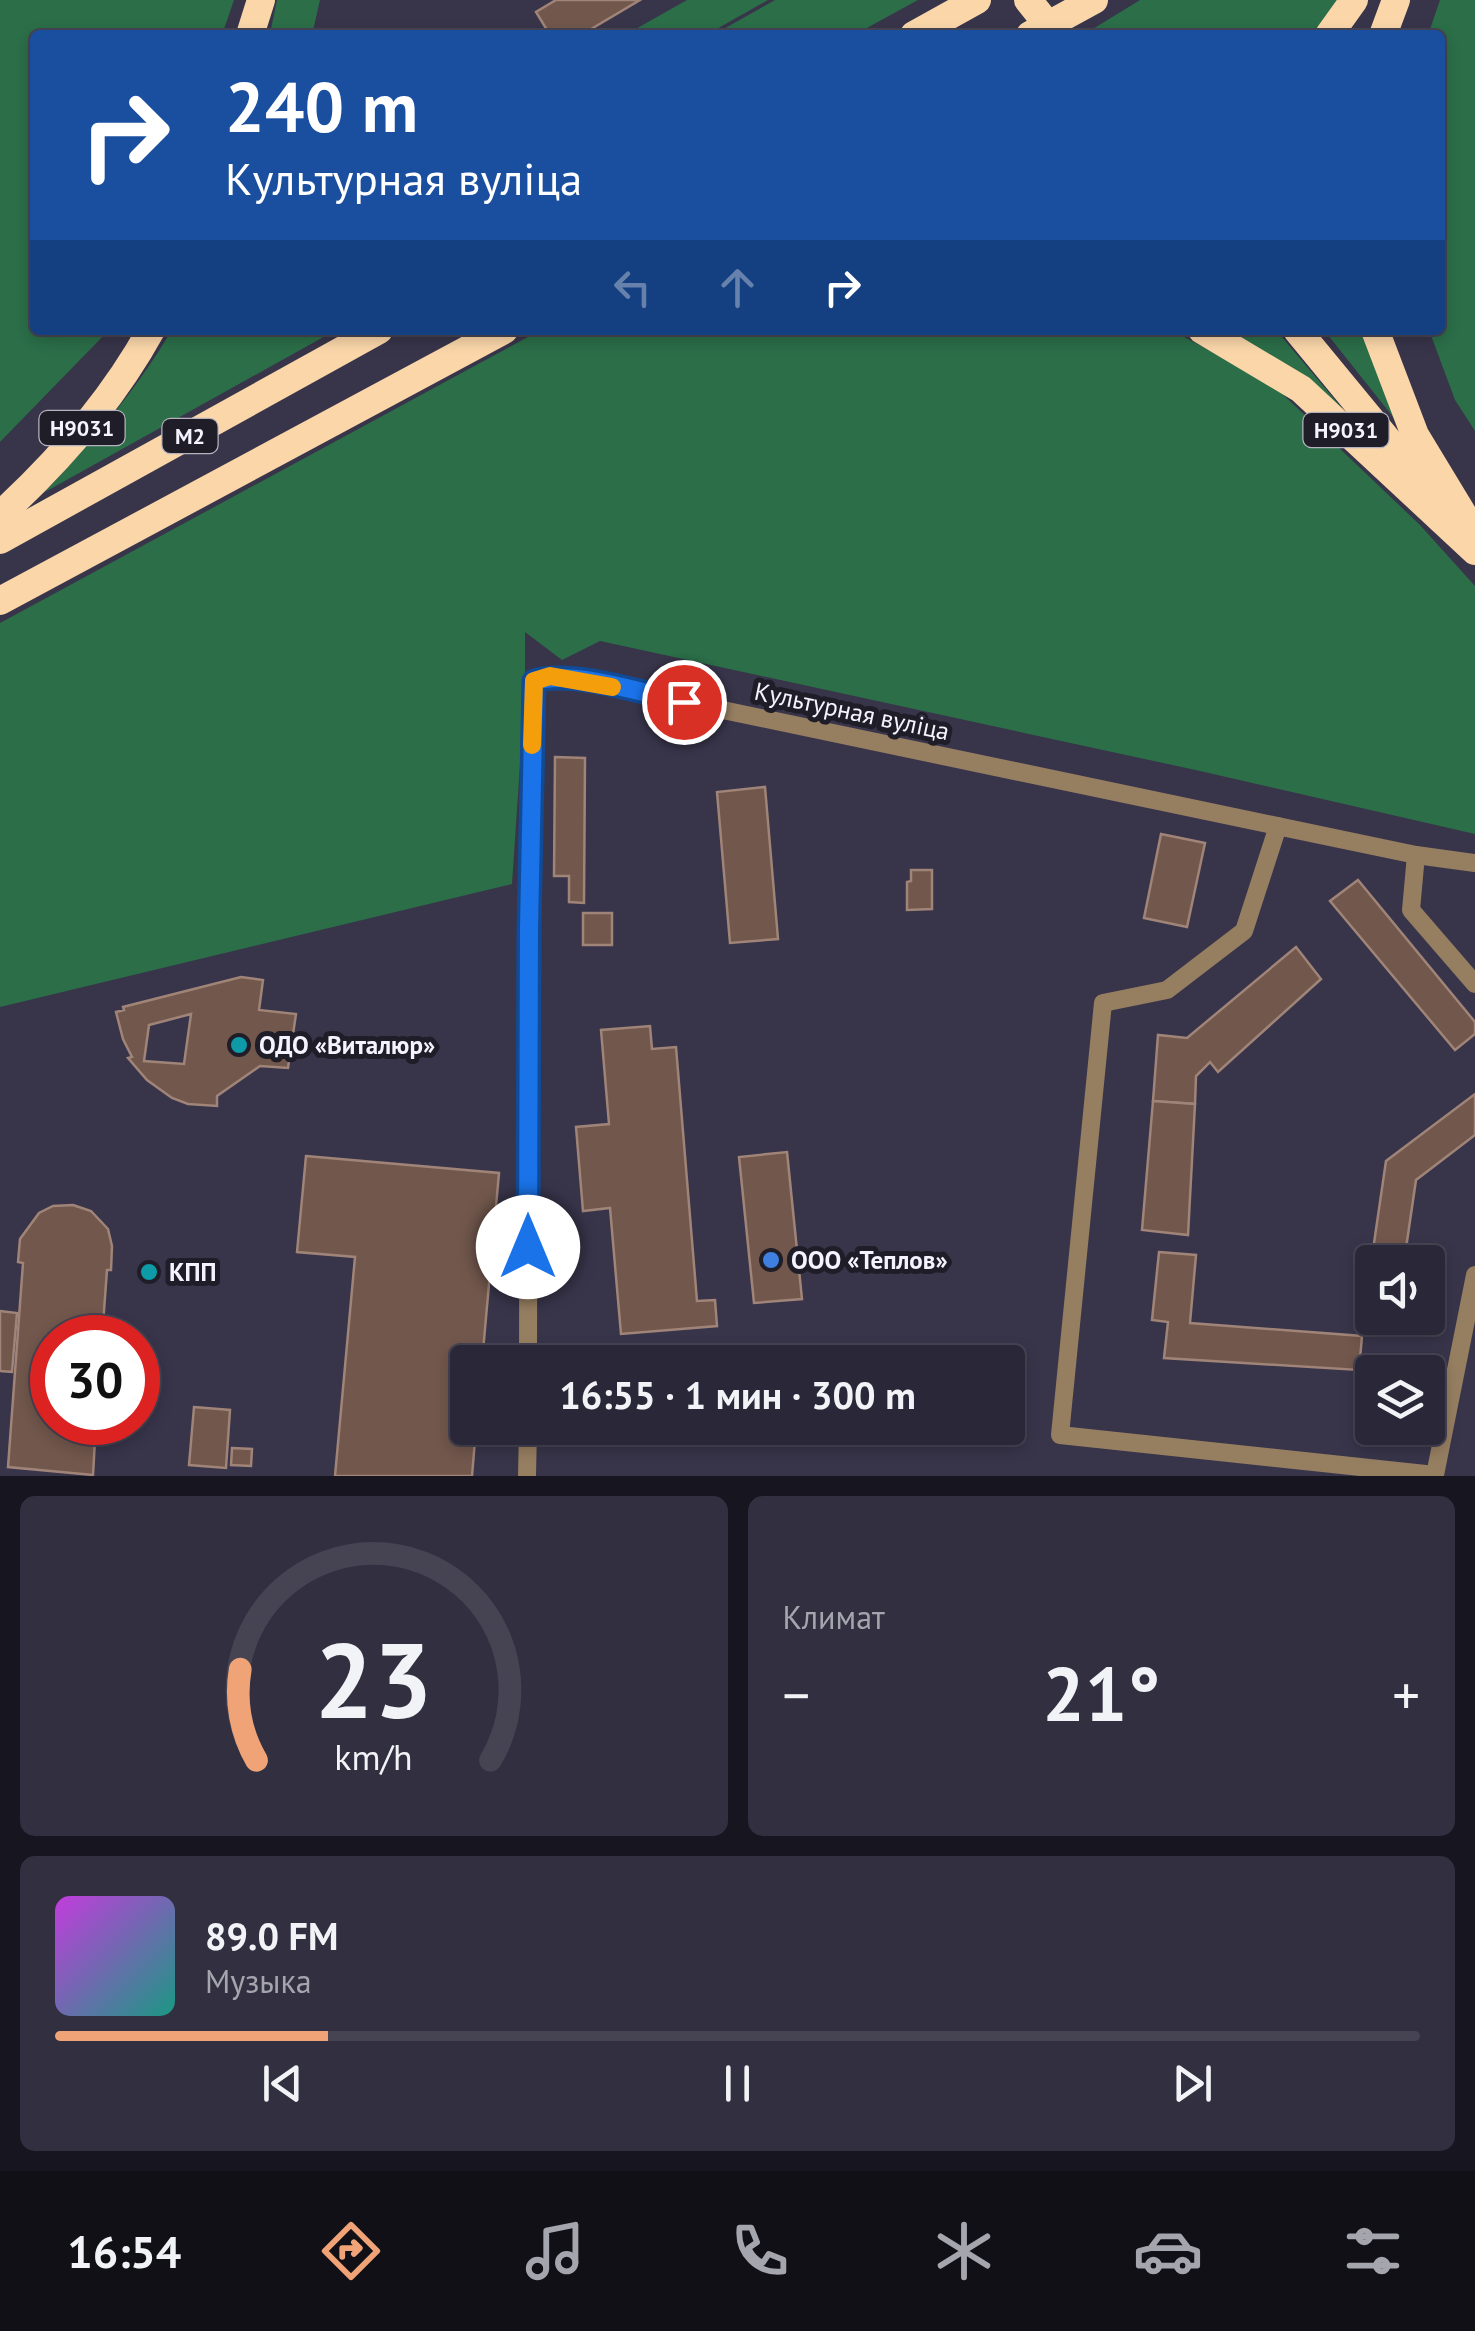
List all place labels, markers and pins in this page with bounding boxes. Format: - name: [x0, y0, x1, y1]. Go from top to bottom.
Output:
- pin: [642, 660, 727, 745]
- place label: ОДО «Виталюр»: [259, 1029, 435, 1061]
- marker: ОДО «Виталюр»: [228, 1034, 250, 1056]
- place label: ООО «Теплов»: [791, 1244, 948, 1276]
- marker: ООО «Теплов»: [760, 1249, 782, 1271]
- place label: КПП: [169, 1256, 216, 1288]
- marker: КПП: [138, 1261, 160, 1283]

